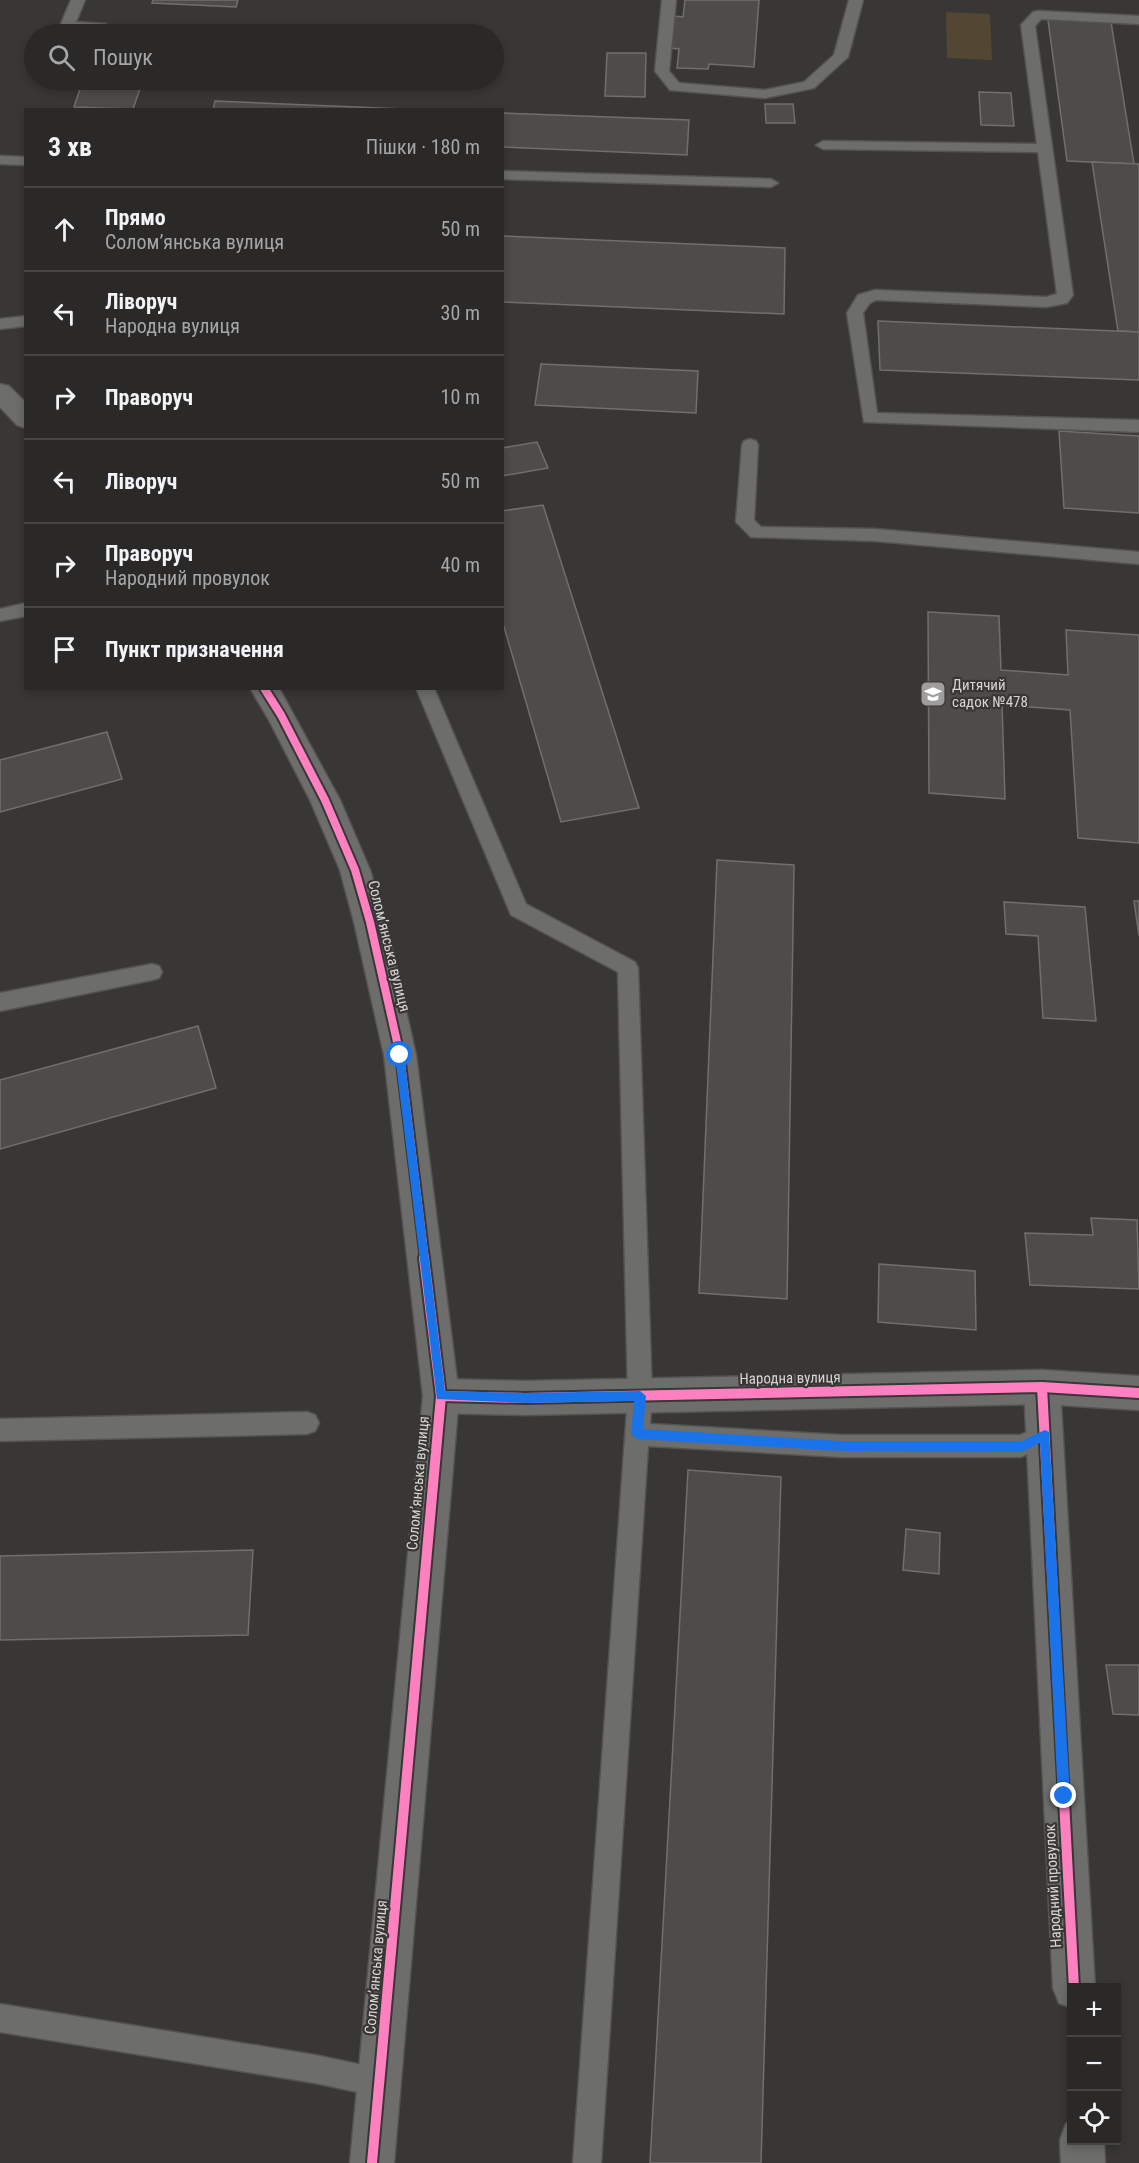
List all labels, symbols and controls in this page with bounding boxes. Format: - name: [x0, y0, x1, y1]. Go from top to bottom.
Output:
- search box: [24, 24, 504, 90]
- icon: search: [45, 41, 78, 74]
- text: Пошук: [93, 45, 153, 70]
- text: 3 хв: [48, 132, 92, 162]
- text: Пішки · 180 m: [366, 135, 480, 159]
- text: Прямо: [105, 205, 166, 230]
- icon: ahead: [48, 213, 81, 246]
- text: 50 m: [441, 217, 480, 241]
- text: Соломʼянська вулиця: [105, 230, 284, 254]
- text: Ліворуч: [105, 289, 177, 314]
- icon: left: [48, 297, 81, 330]
- text: 30 m: [441, 301, 480, 325]
- text: Народна вулиця: [105, 314, 240, 338]
- icon: right: [48, 381, 81, 414]
- text: Праворуч: [105, 385, 193, 410]
- text: 10 m: [441, 385, 480, 409]
- icon: left: [48, 465, 81, 498]
- text: Ліворуч: [105, 469, 177, 494]
- text: 50 m: [441, 469, 480, 493]
- text: Праворуч: [105, 541, 193, 566]
- icon: right: [48, 549, 81, 582]
- text: 40 m: [441, 553, 480, 577]
- text: Народний провулок: [105, 566, 270, 590]
- icon: arrive: [48, 633, 81, 666]
- text: Пункт призначення: [105, 637, 284, 662]
- place label: Дитячий садок №478: [952, 676, 1028, 711]
- school or university icon: Дитячий садок №478: [918, 679, 948, 709]
- street label: Соломʼянська вулиця: [364, 879, 414, 1013]
- route start: [386, 1041, 412, 1067]
- street label: Народна вулиця: [739, 1368, 841, 1388]
- street label: Соломʼянська вулиця: [403, 1415, 433, 1551]
- route end: [1050, 1782, 1076, 1808]
- street label: Народний провулок: [1041, 1824, 1065, 1948]
- street label: Соломʼянська вулиця: [361, 1899, 391, 2035]
- map controls: [1067, 1983, 1121, 2145]
- button: +: [1067, 1983, 1121, 2037]
- button: −: [1067, 2037, 1121, 2091]
- button: locate: [1067, 2091, 1121, 2145]

